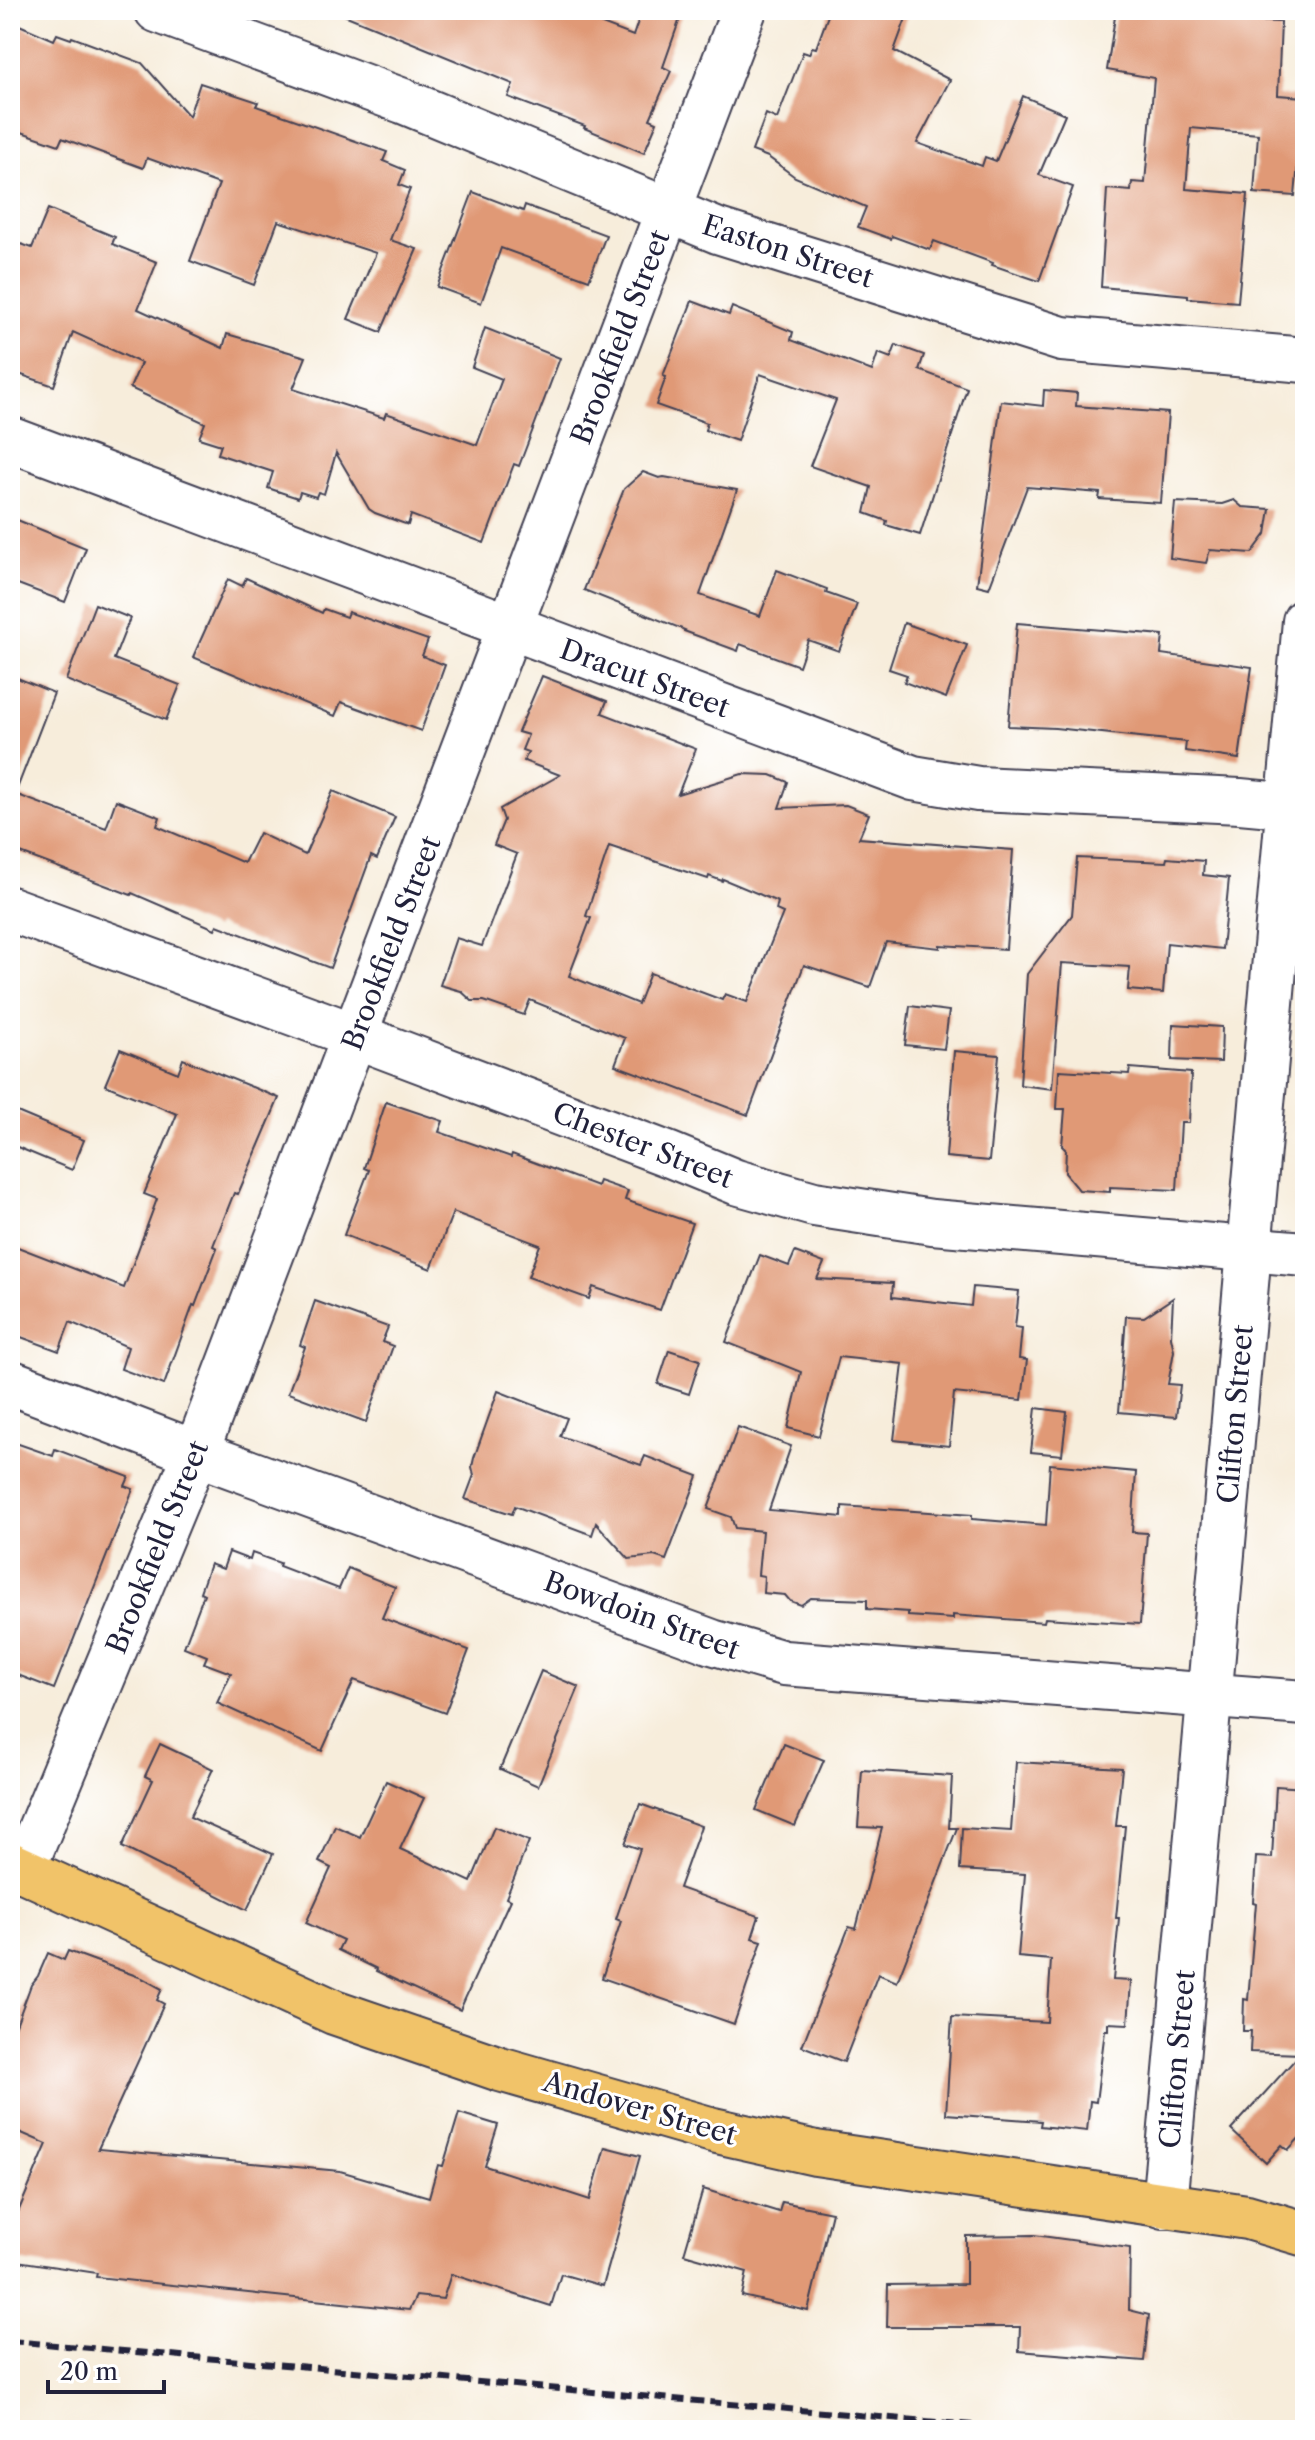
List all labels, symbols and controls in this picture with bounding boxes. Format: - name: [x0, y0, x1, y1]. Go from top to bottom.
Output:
- street label: Easton Street: [698, 207, 878, 295]
- street label: Brookfield Street: [563, 225, 677, 449]
- street label: Dracut Street: [556, 632, 734, 724]
- street label: Brookfield Street: [334, 831, 448, 1055]
- street label: Chester Street: [548, 1095, 738, 1195]
- street label: Clifton Street: [1210, 1323, 1260, 1505]
- street label: Brookfield Street: [99, 1435, 215, 1659]
- street label: Bowdoin Street: [540, 1564, 744, 1666]
- street label: Clifton Street: [1152, 1968, 1202, 2150]
- street label: Andover Street: [538, 2064, 741, 2152]
- scale bar: [48, 2344, 164, 2394]
- text: 20 m: [60, 2357, 118, 2386]

